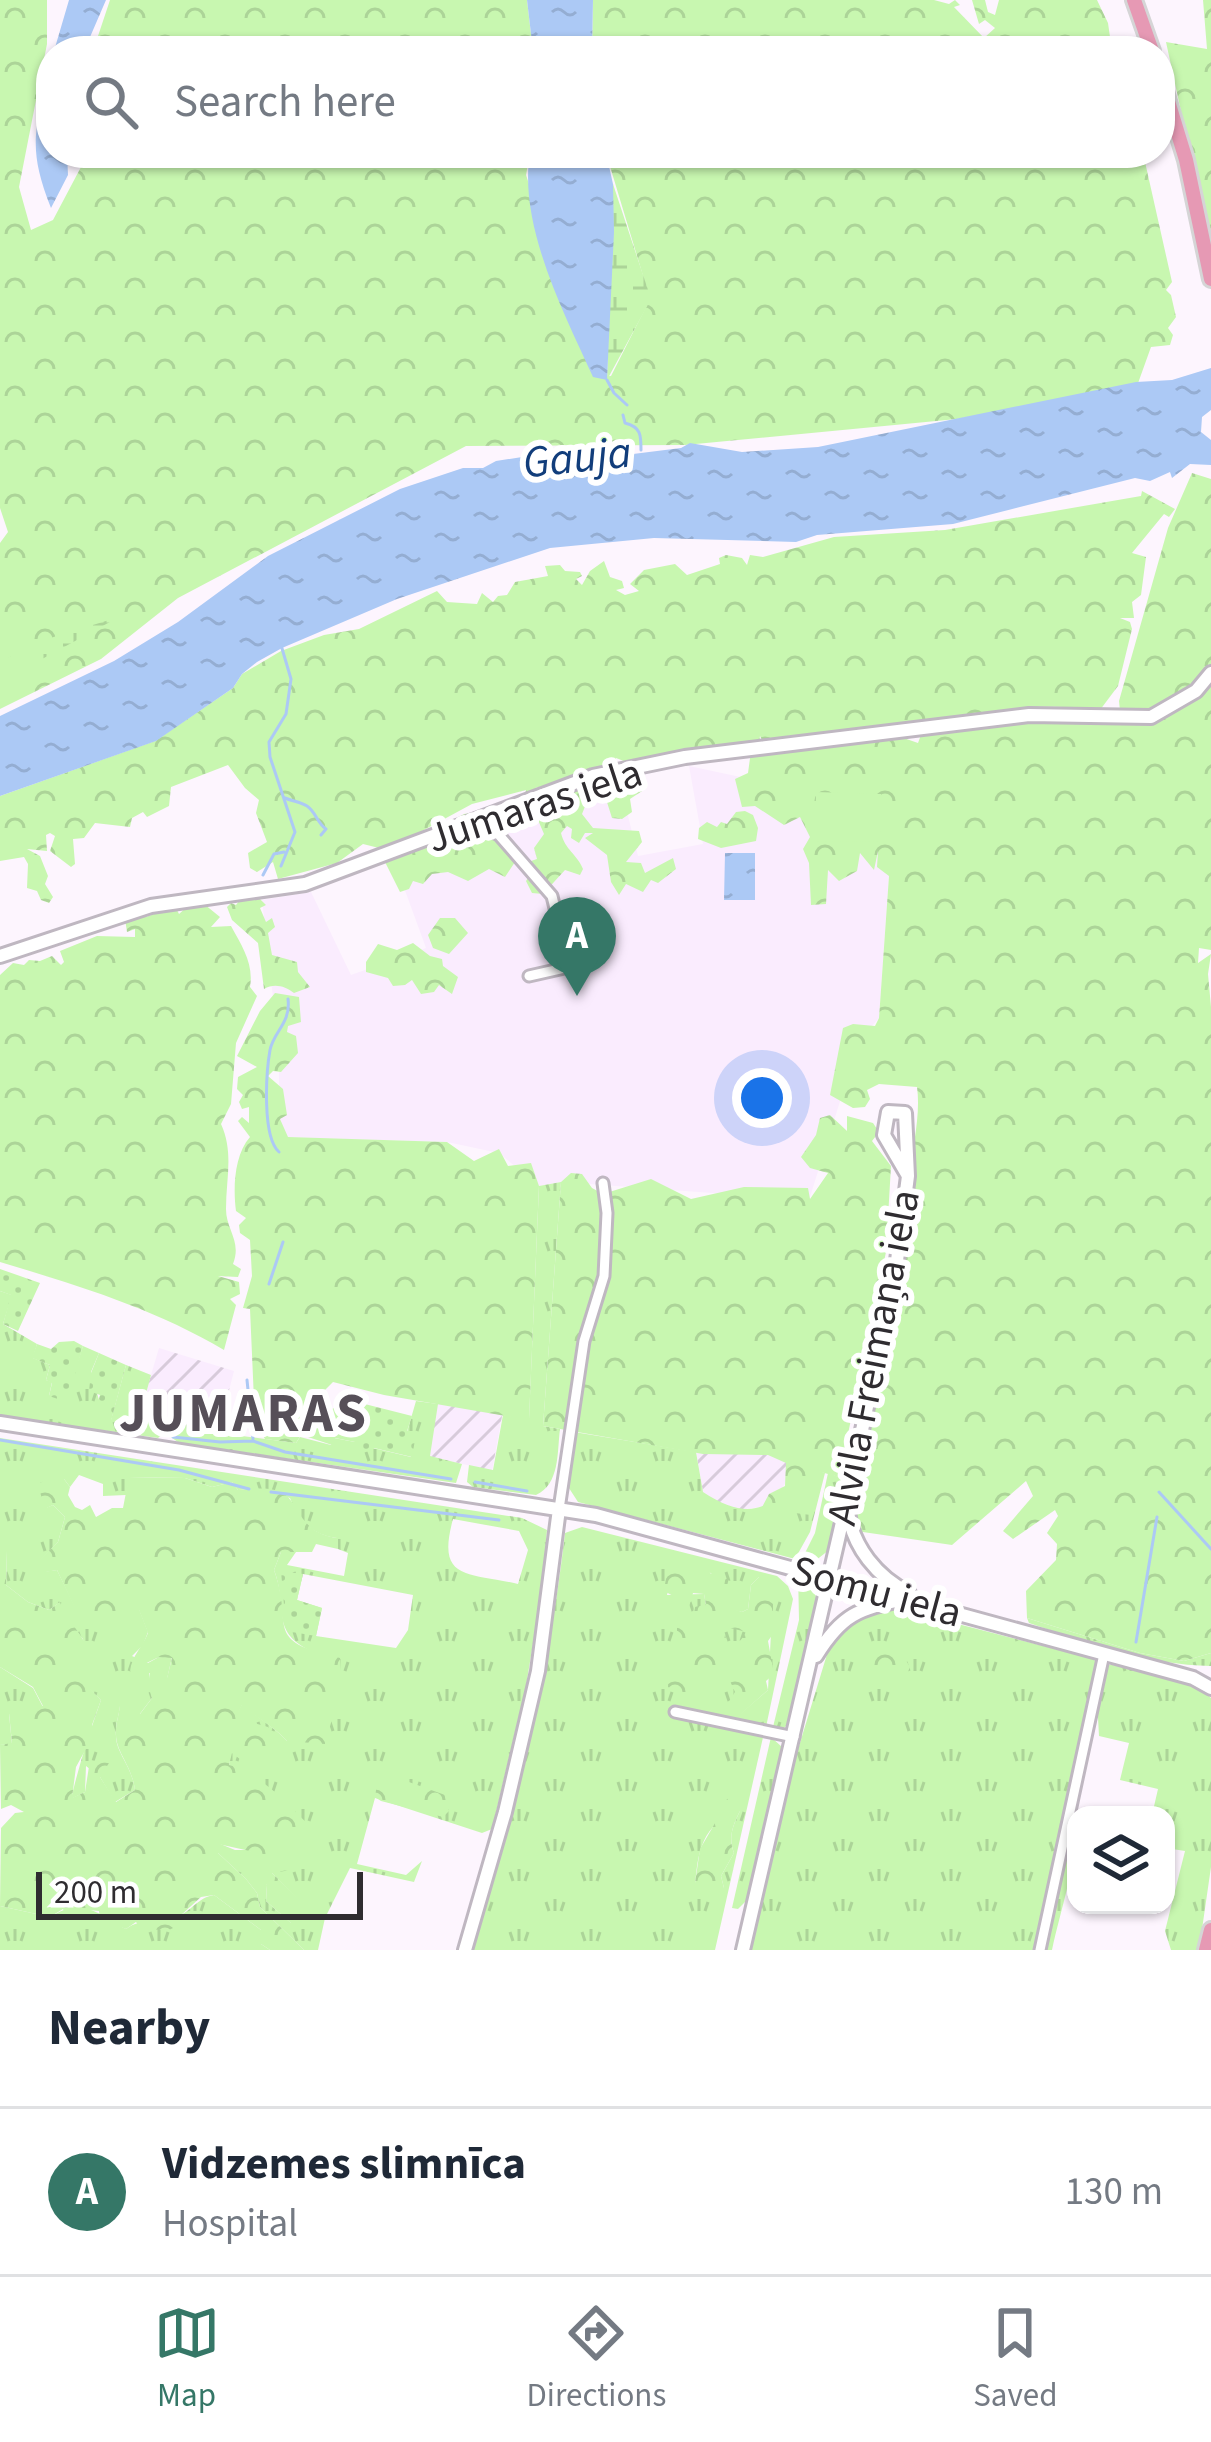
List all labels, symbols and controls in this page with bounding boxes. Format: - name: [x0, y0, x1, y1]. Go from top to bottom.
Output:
- search box: [36, 36, 1175, 168]
- icon: search: [78, 69, 144, 135]
- text: Search here: [174, 70, 396, 134]
- water label: Gauja: [520, 420, 635, 496]
- street label: Jumaras iela: [419, 743, 650, 869]
- pin: A: [538, 897, 616, 996]
- your location: [732, 1068, 792, 1128]
- street label: Alvila Freimaņa iela: [812, 1185, 936, 1530]
- district label: JUMARAS: [119, 1376, 369, 1453]
- street label: Somu iela: [785, 1540, 968, 1643]
- map controls: [1067, 1806, 1175, 1914]
- button: layers: [1067, 1806, 1175, 1914]
- scale bar: [36, 1866, 363, 1919]
- text: 200 m: [54, 1869, 137, 1916]
- text: Nearby: [48, 1992, 210, 2064]
- text: Vidzemes slimnīca: [162, 2132, 526, 2196]
- text: A: [76, 2164, 98, 2220]
- text: 130 m: [1065, 2164, 1163, 2220]
- text: Hospital: [162, 2196, 298, 2252]
- tab: Map: [154, 2300, 220, 2419]
- tab: Directions: [527, 2300, 666, 2419]
- tab: Saved: [973, 2300, 1057, 2419]

